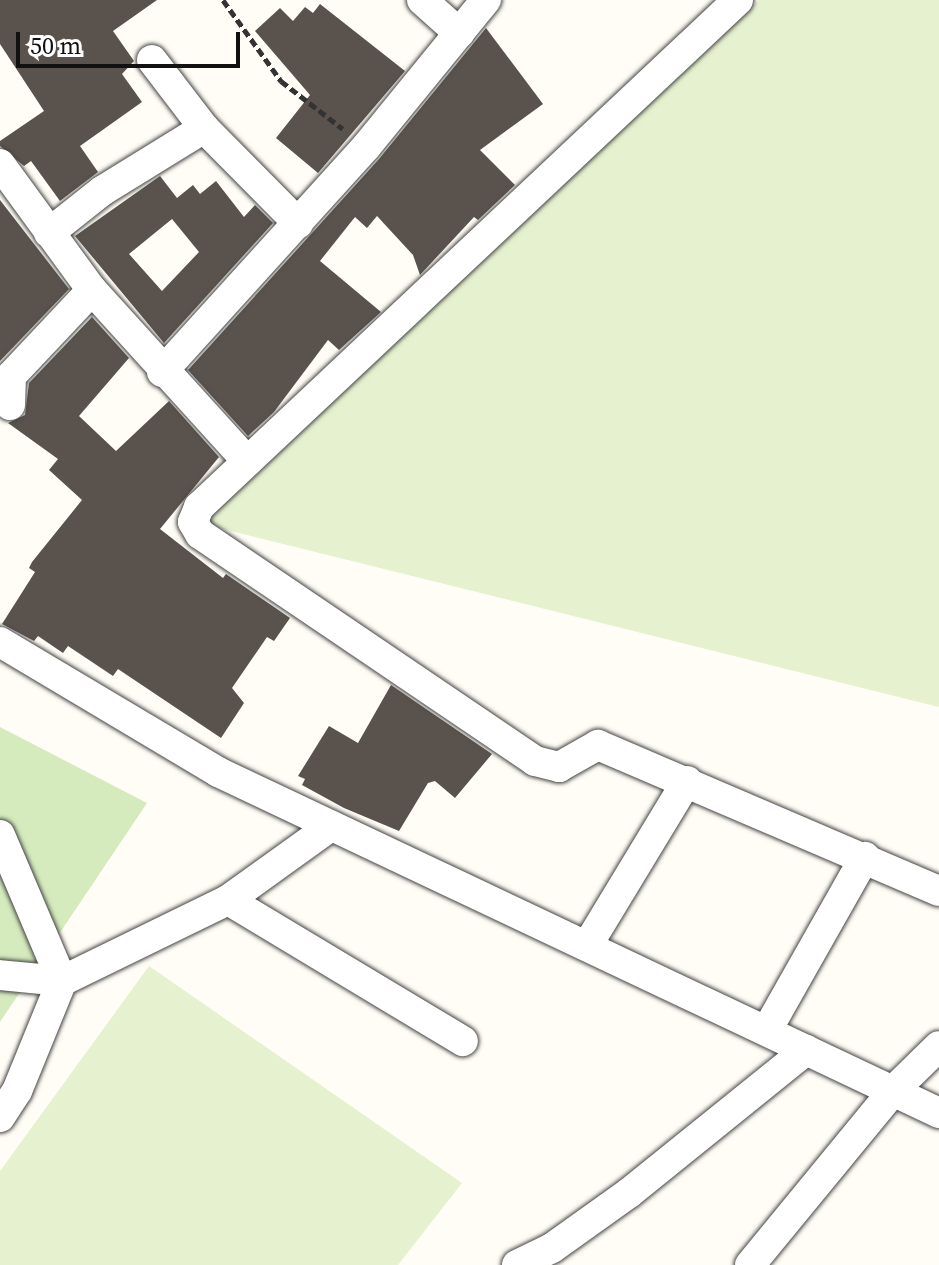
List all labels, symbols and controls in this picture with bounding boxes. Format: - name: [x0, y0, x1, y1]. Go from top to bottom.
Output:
- scale bar: [20, 16, 244, 66]
- text: 50 m: [30, 29, 81, 62]

